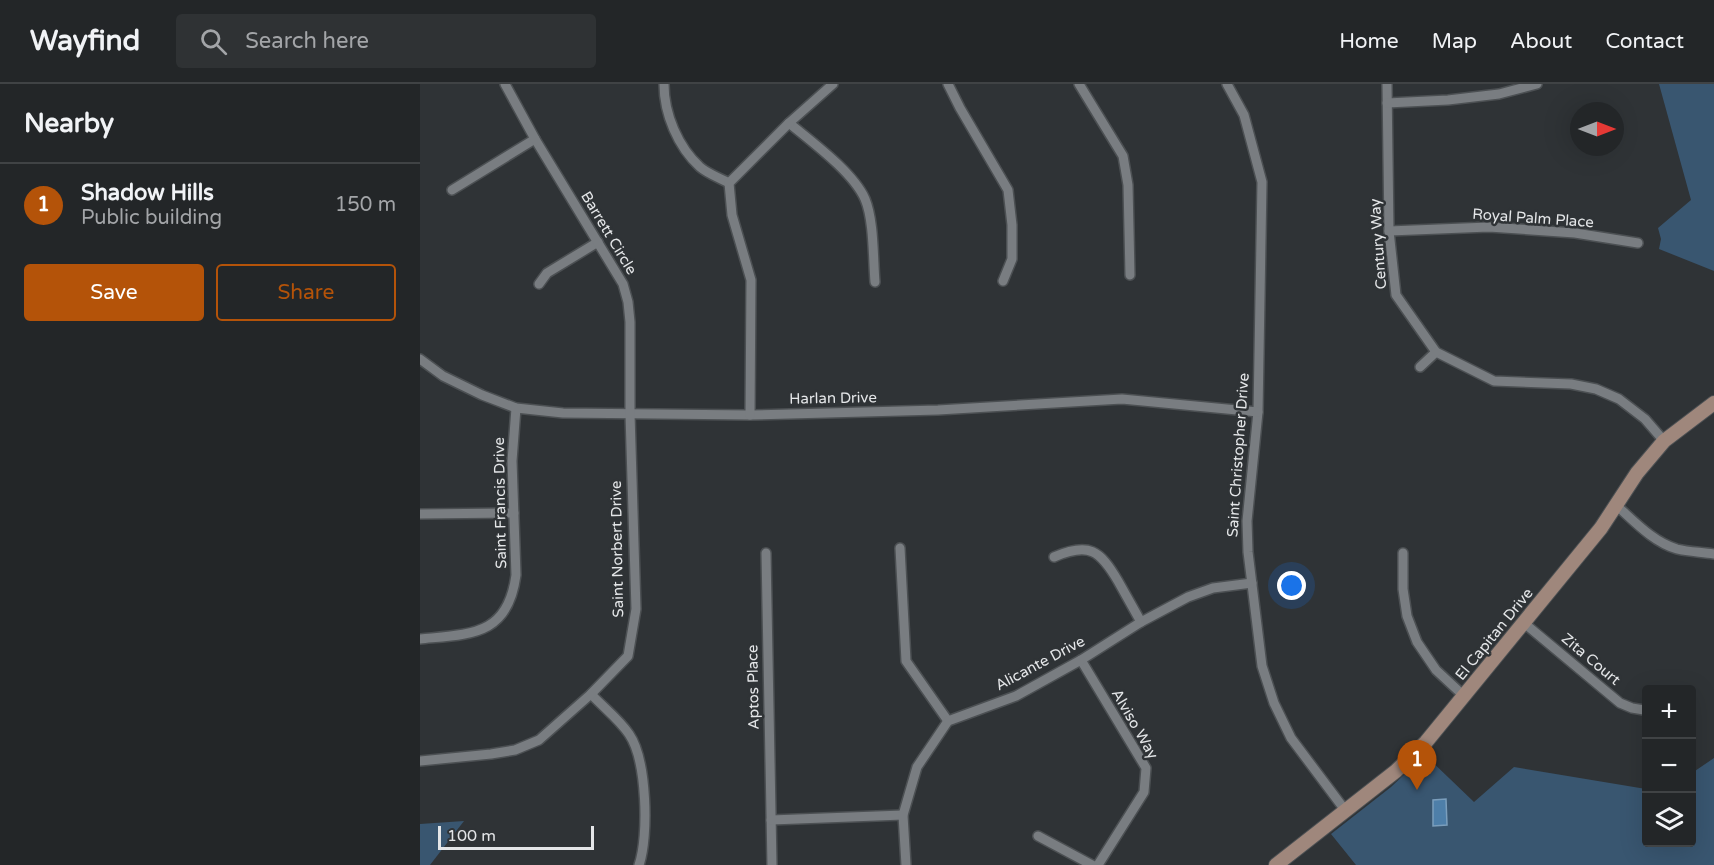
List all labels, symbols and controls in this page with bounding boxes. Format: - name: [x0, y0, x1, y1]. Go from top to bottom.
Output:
- search box: [176, 14, 596, 68]
- text: Wayfind: [30, 24, 140, 58]
- icon: search: [197, 25, 230, 58]
- text: Search here: [245, 28, 369, 54]
- text: Home: [1339, 29, 1399, 54]
- text: Map: [1432, 29, 1477, 54]
- text: About: [1510, 29, 1572, 54]
- text: Contact: [1605, 29, 1684, 54]
- north arrow: [1570, 102, 1624, 156]
- text: Nearby: [24, 108, 114, 139]
- text: Shadow Hills: [81, 180, 214, 206]
- street label: Barrett Circle: [577, 188, 641, 278]
- text: 1: [37, 193, 50, 217]
- text: 150 m: [335, 193, 396, 217]
- street label: Century Way: [1366, 198, 1390, 290]
- street label: Royal Palm Place: [1472, 205, 1594, 231]
- text: Public building: [81, 206, 222, 230]
- button: Save: [24, 264, 204, 321]
- button: Share: [216, 264, 396, 321]
- street label: Saint Christopher Drive: [1223, 372, 1253, 538]
- street label: Harlan Drive: [789, 388, 877, 408]
- street label: Saint Francis Drive: [490, 437, 510, 569]
- street label: Saint Norbert Drive: [607, 480, 627, 618]
- your location: [1277, 571, 1306, 600]
- street label: El Capitan Drive: [1451, 584, 1537, 684]
- street label: Zita Court: [1558, 629, 1624, 689]
- street label: Alicante Drive: [992, 632, 1088, 694]
- street label: Aptos Place: [743, 644, 763, 730]
- map controls: [1642, 685, 1696, 847]
- button: +: [1642, 685, 1696, 739]
- street label: Alviso Way: [1108, 686, 1162, 762]
- button: −: [1642, 739, 1696, 793]
- pin: 1: [1398, 740, 1436, 790]
- button: layers: [1642, 793, 1696, 847]
- scale bar: [438, 823, 594, 850]
- text: 100 m: [447, 826, 496, 846]

